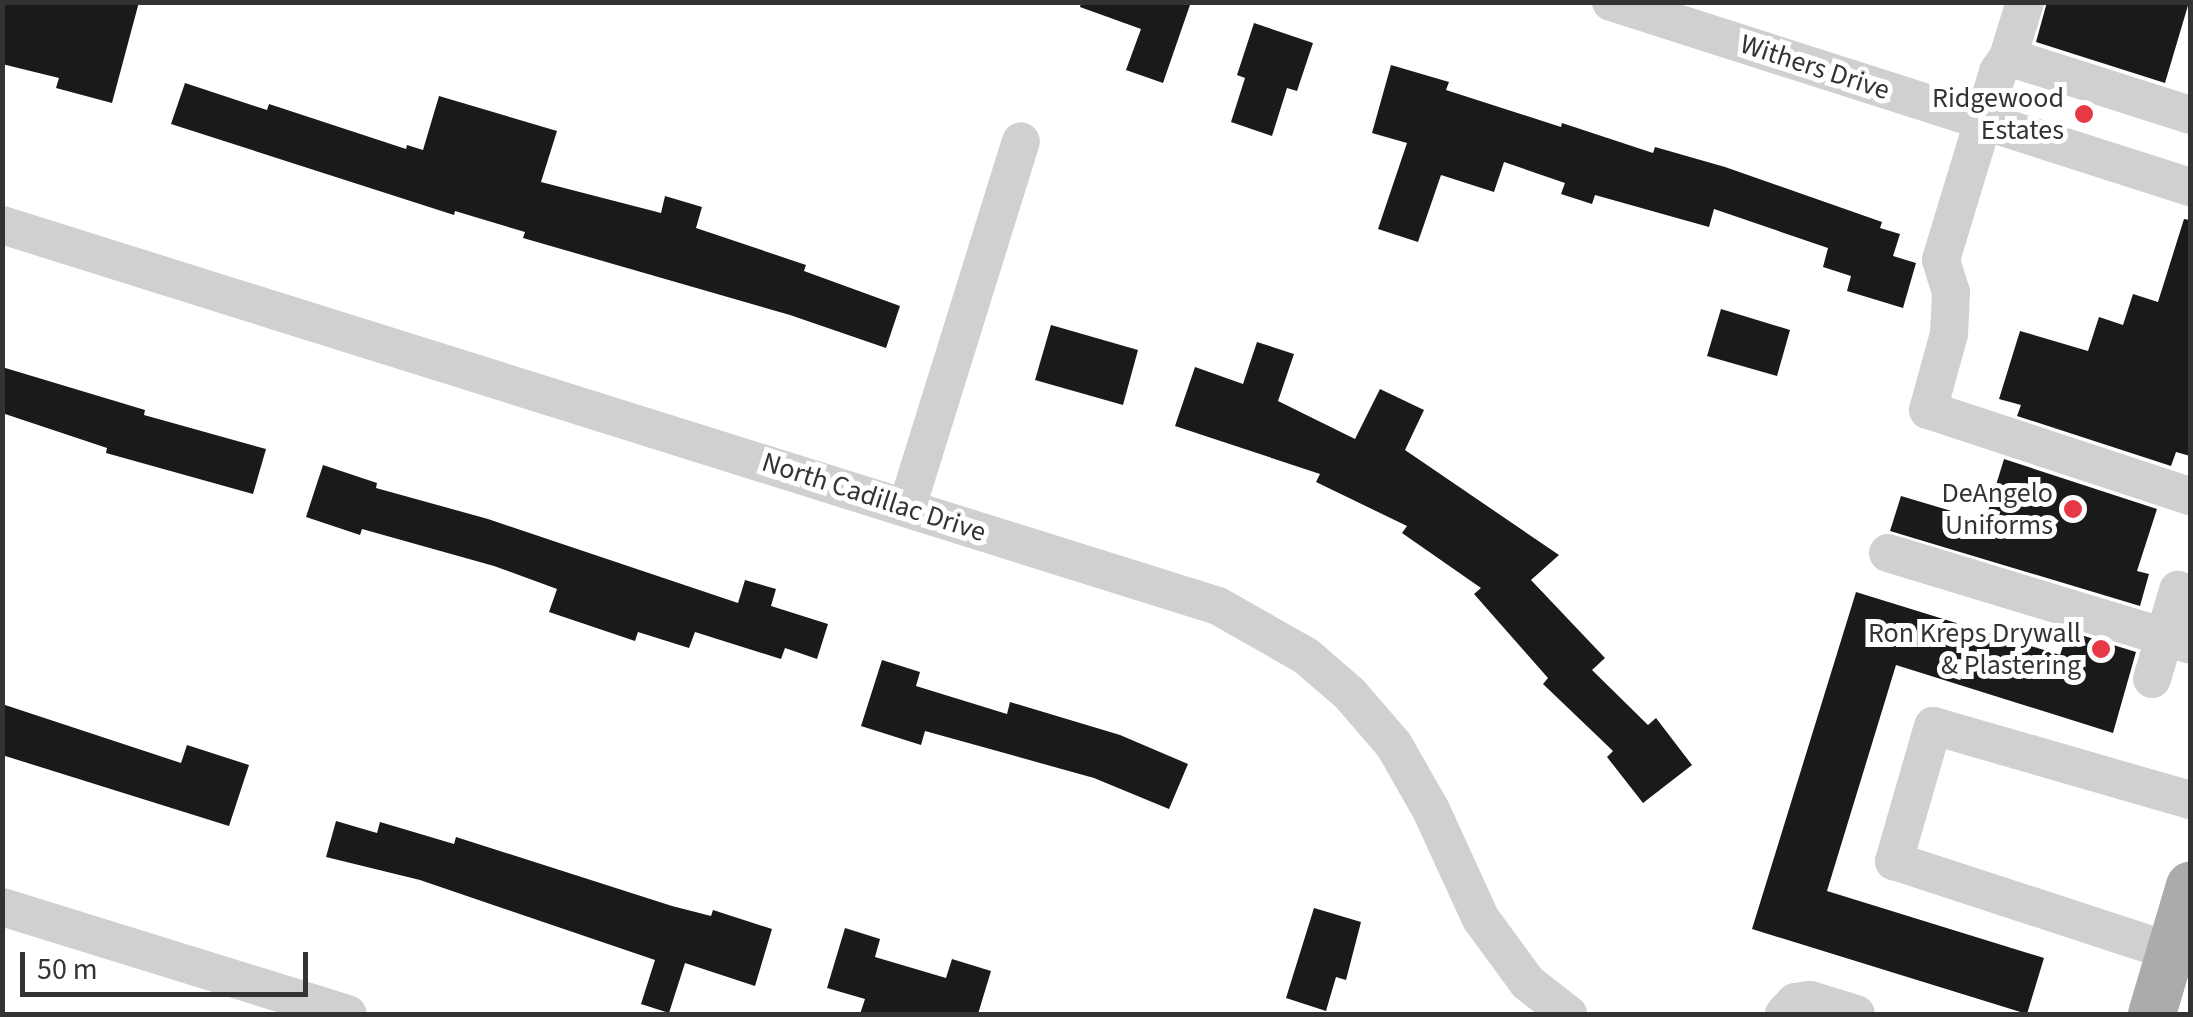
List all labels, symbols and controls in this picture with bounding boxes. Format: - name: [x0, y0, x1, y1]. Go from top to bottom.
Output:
- street label: Withers Drive: [1736, 27, 1894, 107]
- place label: Ridgewood Estates: [1932, 81, 2064, 147]
- marker: Ridgewood Estates: [2073, 103, 2095, 125]
- street label: North Cadillac Drive: [758, 445, 990, 549]
- place label: DeAngelo Uniforms: [1941, 476, 2053, 542]
- marker: DeAngelo Uniforms: [2062, 498, 2084, 520]
- place label: Ron Kreps Drywall & Plastering: [1868, 616, 2081, 682]
- marker: Ron Kreps Drywall & Plastering: [2090, 638, 2112, 660]
- scale bar: [25, 932, 312, 994]
- text: 50 m: [37, 948, 98, 991]

